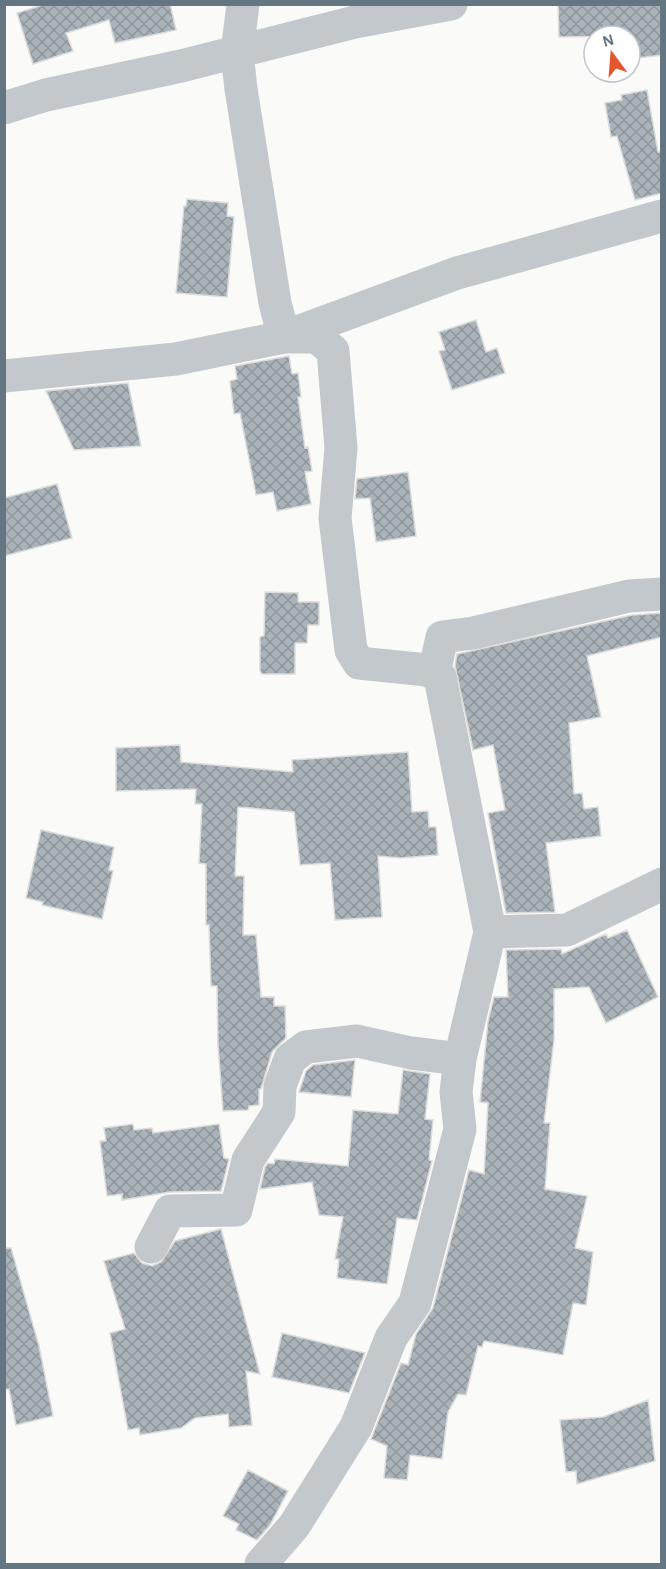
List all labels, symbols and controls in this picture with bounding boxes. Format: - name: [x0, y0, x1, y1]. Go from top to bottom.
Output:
- north arrow: [582, 24, 642, 84]
- text: N: [601, 31, 616, 50]

